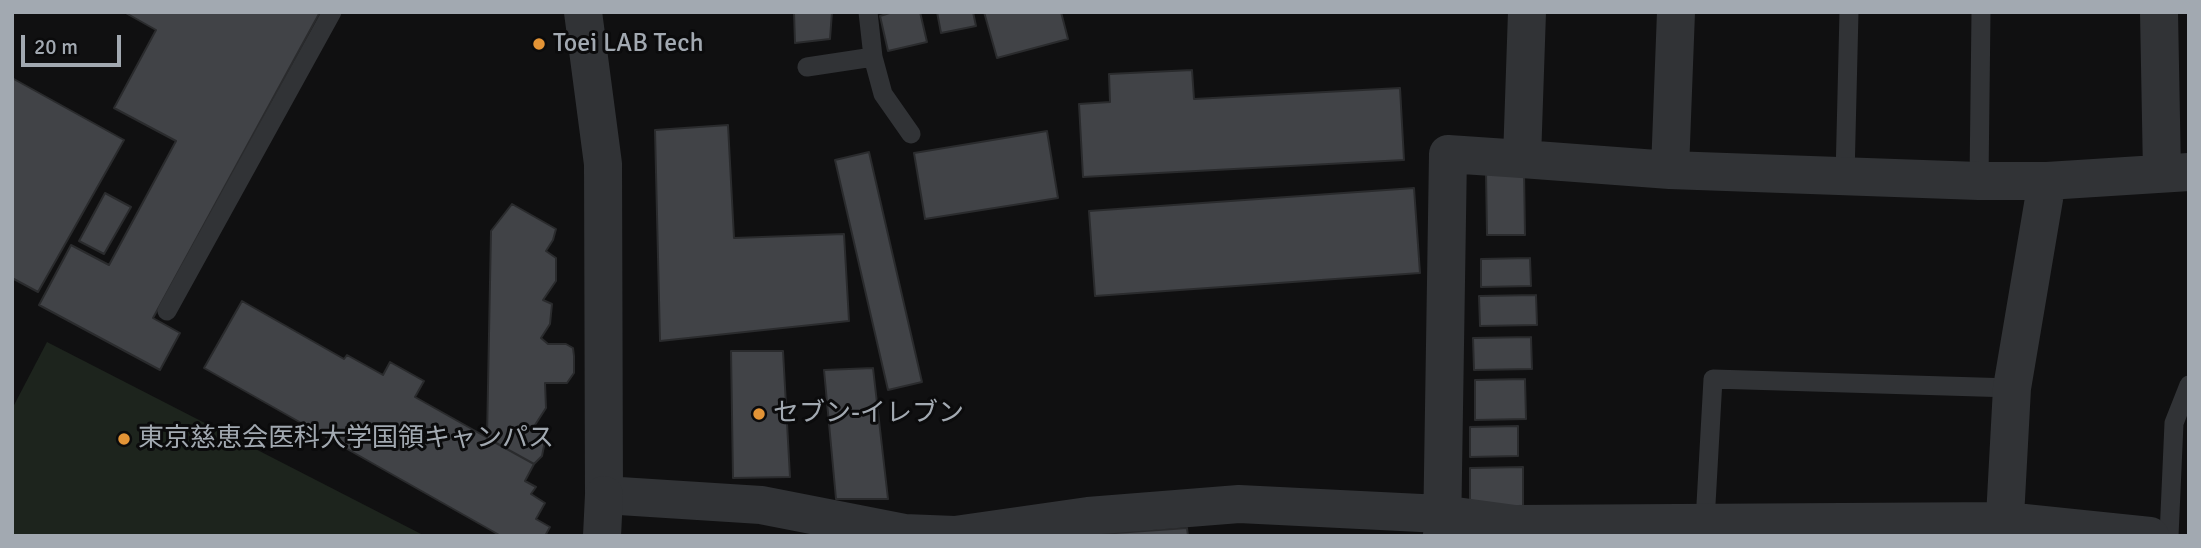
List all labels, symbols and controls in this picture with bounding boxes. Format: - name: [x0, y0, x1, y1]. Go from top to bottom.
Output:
- scale bar: [24, 21, 124, 65]
- place label: Toei LAB Tech: [553, 28, 704, 60]
- text: 20 m: [34, 34, 78, 60]
- marker: Toei LAB Tech: [531, 36, 547, 52]
- place label: セブン-イレブン: [773, 398, 964, 430]
- marker: セブン-イレブン: [751, 406, 767, 422]
- place label: 東京慈恵会医科大学国領キャンパス: [138, 423, 554, 455]
- marker: 東京慈恵会医科大学国領キャンパス: [116, 431, 132, 447]

